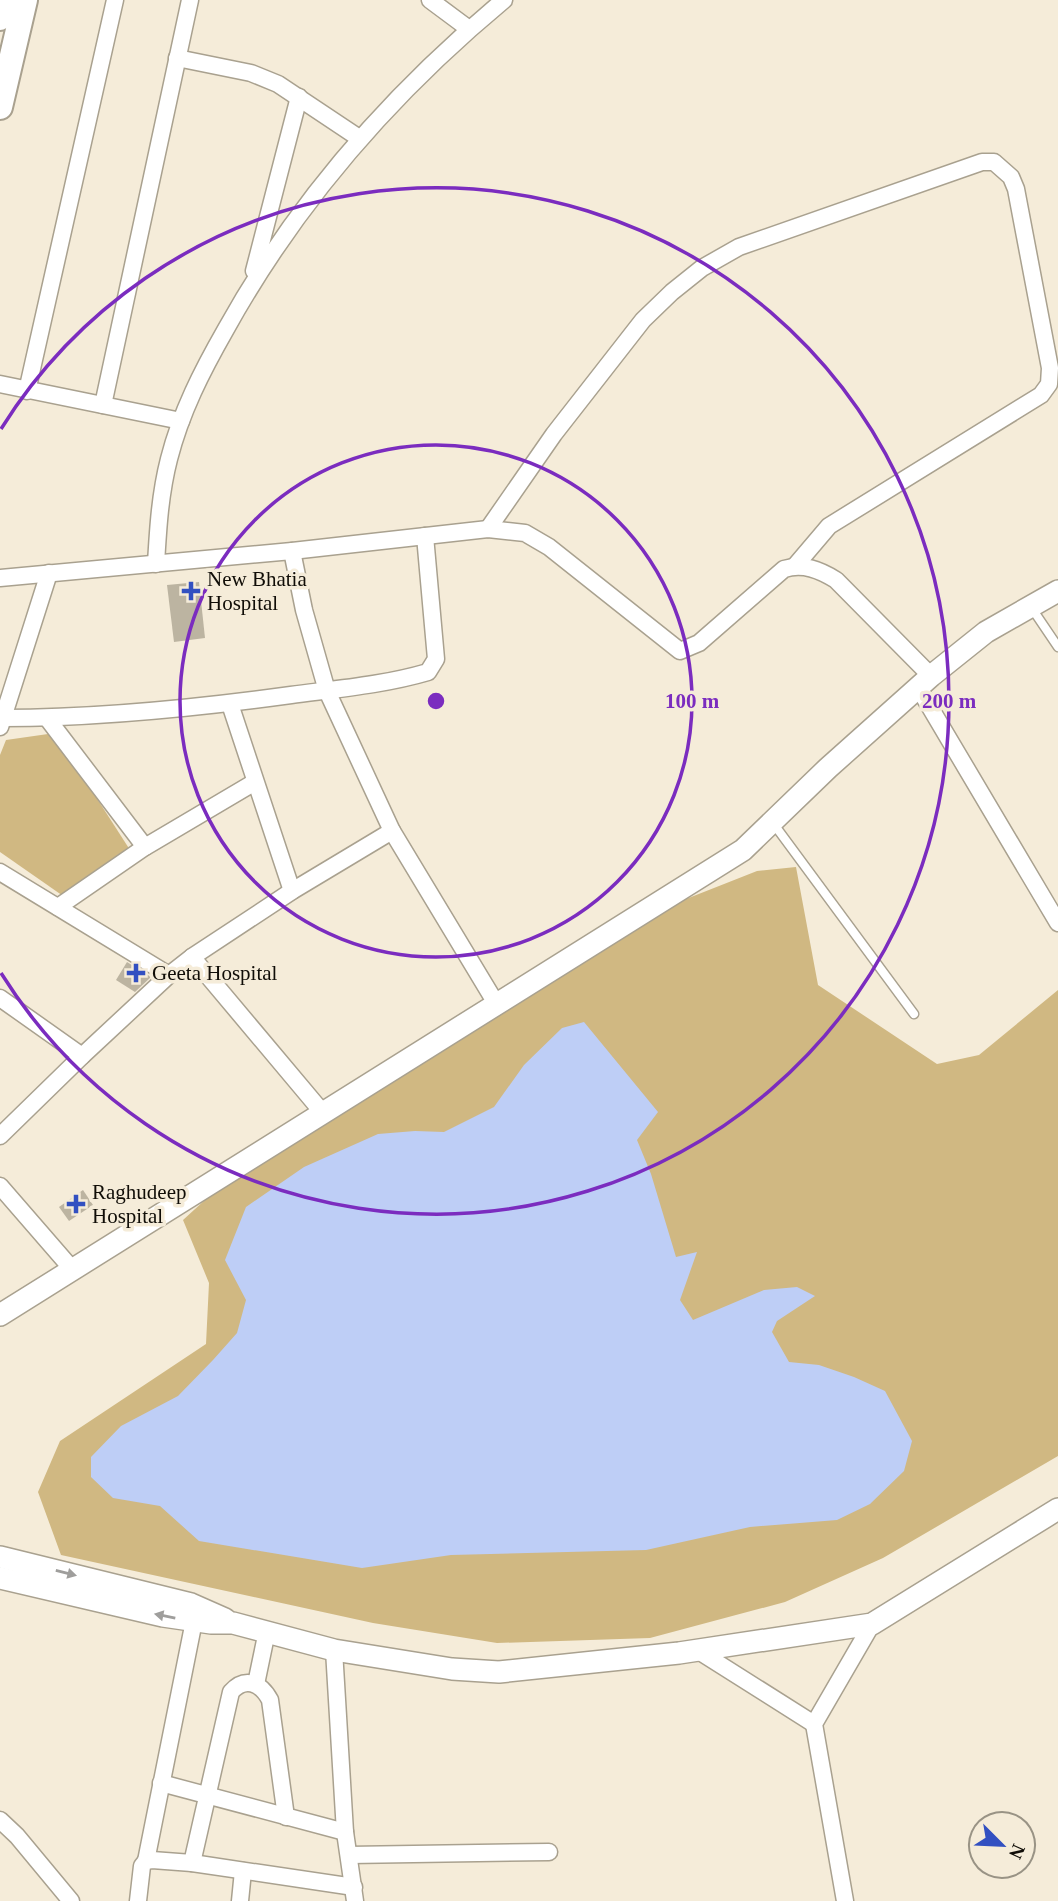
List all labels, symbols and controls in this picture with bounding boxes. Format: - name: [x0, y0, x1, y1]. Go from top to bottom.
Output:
- place label: New Bhatia Hospital: [207, 567, 307, 615]
- marker: New Bhatia Hospital: [181, 581, 201, 601]
- centre of rings: [424, 689, 448, 713]
- text: 100 m: [665, 689, 720, 713]
- text: 200 m: [922, 689, 977, 713]
- place label: Geeta Hospital: [152, 961, 278, 985]
- marker: Geeta Hospital: [126, 963, 146, 983]
- place label: Raghudeep Hospital: [92, 1180, 186, 1228]
- marker: Raghudeep Hospital: [66, 1194, 86, 1214]
- one-way arrow: [55, 1568, 77, 1579]
- one-way arrow: [154, 1610, 176, 1621]
- north arrow: [967, 1810, 1037, 1880]
- text: N: [1005, 1841, 1029, 1862]

